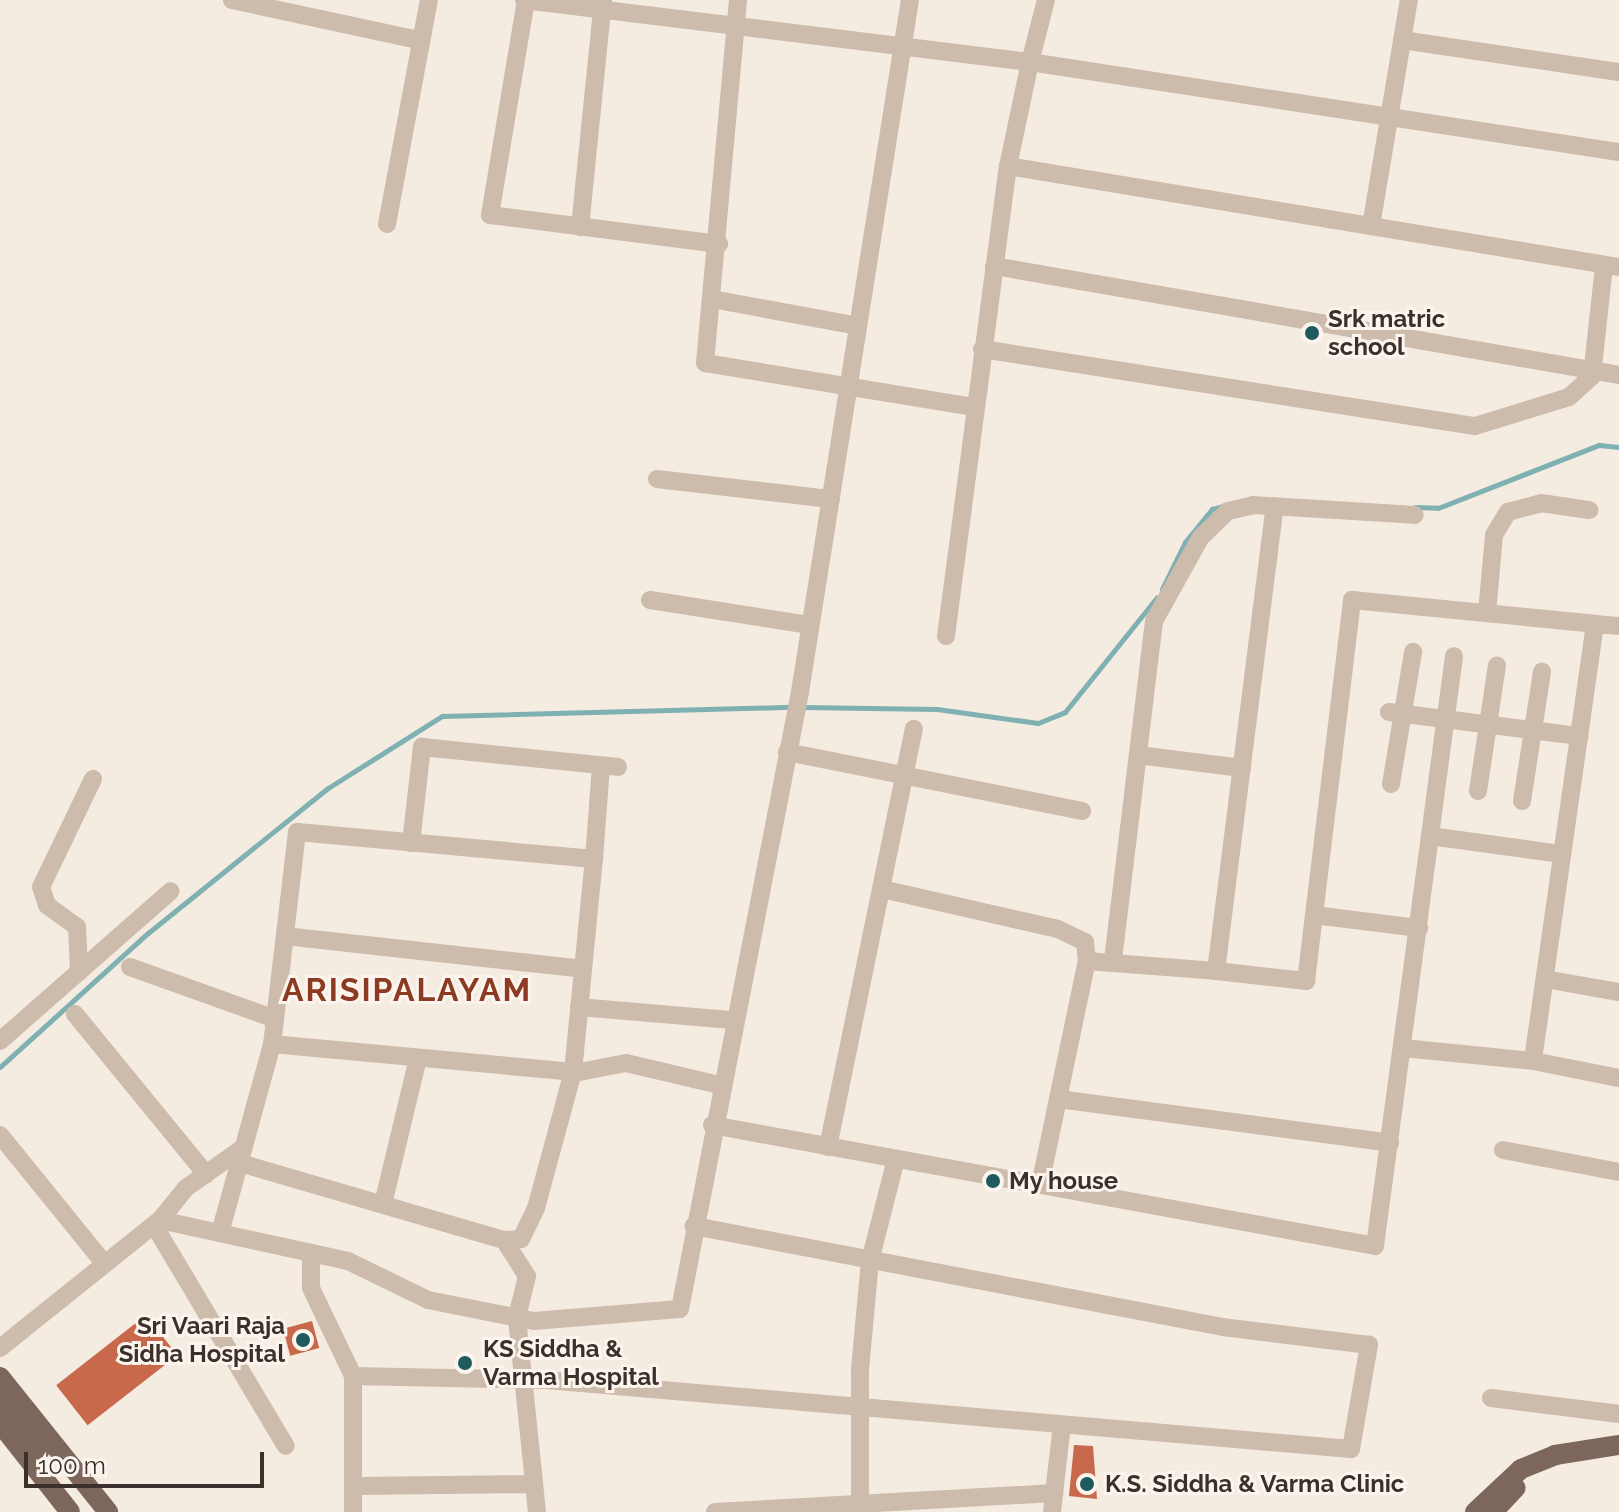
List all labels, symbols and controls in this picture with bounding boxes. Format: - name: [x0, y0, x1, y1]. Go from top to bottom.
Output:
- place label: Srk matric school: [1328, 305, 1445, 361]
- marker: Srk matric school: [1303, 324, 1321, 342]
- district label: ARISIPALAYAM: [282, 971, 532, 1009]
- place label: My house: [1009, 1167, 1119, 1195]
- marker: My house: [984, 1172, 1002, 1190]
- place label: Sri Vaari Raja Sidha Hospital: [119, 1312, 285, 1368]
- marker: Sri Vaari Raja Sidha Hospital: [292, 1329, 314, 1351]
- place label: KS Siddha & Varma Hospital: [483, 1335, 659, 1391]
- marker: KS Siddha & Varma Hospital: [454, 1352, 476, 1374]
- scale bar: [28, 1436, 268, 1486]
- text: 100 m: [38, 1451, 106, 1480]
- place label: K.S. Siddha & Varma Clinic: [1105, 1470, 1405, 1498]
- marker: K.S. Siddha & Varma Clinic: [1076, 1473, 1098, 1495]

